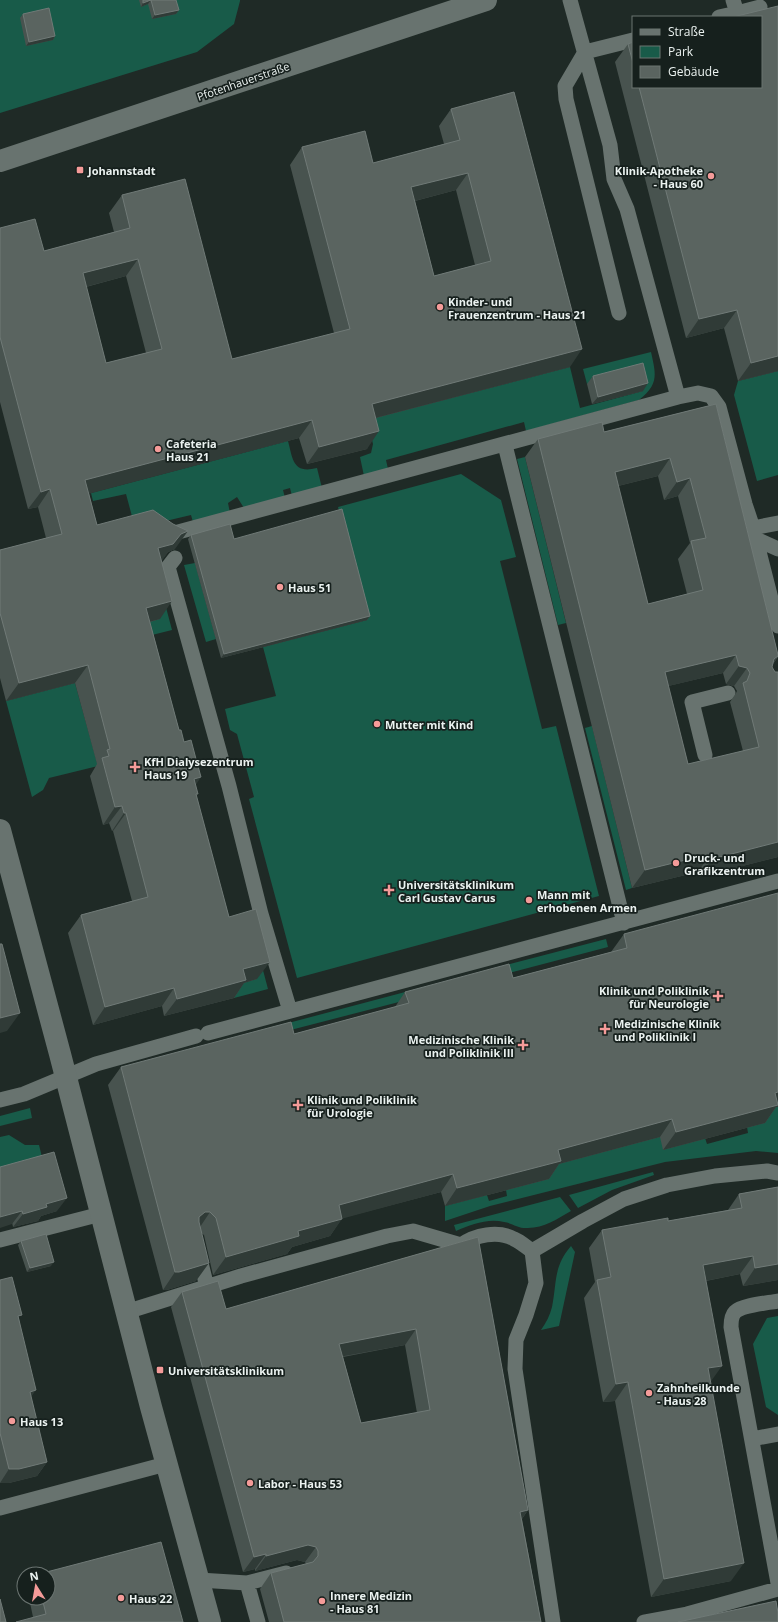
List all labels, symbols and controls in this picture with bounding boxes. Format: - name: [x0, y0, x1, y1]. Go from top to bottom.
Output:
- legend: [632, 16, 762, 88]
- text: Straße: [668, 23, 705, 40]
- text: Park: [668, 43, 694, 60]
- street label: Pfotenhauerstraße: [195, 58, 291, 104]
- text: Gebäude: [668, 63, 719, 80]
- place label: Johannstadt: [87, 163, 156, 178]
- place label: Klinik-Apotheke - Haus 60: [615, 163, 703, 191]
- marker: Johannstadt: [75, 165, 85, 175]
- marker: Klinik-Apotheke - Haus 60: [706, 171, 716, 181]
- place label: Kinder- und Frauenzentrum - Haus 21: [448, 294, 586, 322]
- marker: Kinder- und Frauenzentrum - Haus 21: [435, 302, 445, 312]
- place label: Cafeteria Haus 21: [166, 436, 217, 464]
- marker: Cafeteria Haus 21: [153, 444, 163, 454]
- place label: Haus 51: [288, 580, 331, 595]
- marker: Haus 51: [275, 582, 285, 592]
- place label: Mutter mit Kind: [385, 717, 473, 732]
- marker: Mutter mit Kind: [372, 719, 382, 729]
- place label: KfH Dialysezentrum Haus 19: [144, 754, 253, 782]
- marker: KfH Dialysezentrum Haus 19: [129, 761, 141, 773]
- place label: Druck- und Grafikzentrum: [684, 850, 765, 878]
- marker: Druck- und Grafikzentrum: [671, 858, 681, 868]
- place label: Universitätsklinikum Carl Gustav Carus: [398, 877, 514, 905]
- marker: Universitätsklinikum Carl Gustav Carus: [383, 884, 395, 896]
- place label: Mann mit erhobenen Armen: [537, 887, 637, 915]
- marker: Mann mit erhobenen Armen: [524, 895, 534, 905]
- place label: Klinik und Poliklinik für Neurologie: [599, 983, 709, 1011]
- marker: Klinik und Poliklinik für Neurologie: [712, 990, 724, 1002]
- place label: Medizinische Klinik und Poliklinik I: [614, 1016, 720, 1044]
- marker: Medizinische Klinik und Poliklinik I: [599, 1023, 611, 1035]
- place label: Medizinische Klinik und Poliklinik III: [408, 1032, 514, 1060]
- marker: Medizinische Klinik und Poliklinik III: [517, 1039, 529, 1051]
- place label: Klinik und Poliklinik für Urologie: [307, 1092, 417, 1120]
- marker: Klinik und Poliklinik für Urologie: [292, 1099, 304, 1111]
- place label: Universitätsklinikum: [168, 1363, 284, 1378]
- marker: Universitätsklinikum: [155, 1365, 165, 1375]
- place label: Zahnheilkunde - Haus 28: [657, 1380, 740, 1408]
- marker: Zahnheilkunde - Haus 28: [644, 1388, 654, 1398]
- place label: Haus 13: [20, 1414, 63, 1429]
- marker: Haus 13: [7, 1416, 17, 1426]
- place label: Labor - Haus 53: [258, 1476, 342, 1491]
- marker: Labor - Haus 53: [245, 1478, 255, 1488]
- north arrow: [16, 1566, 56, 1606]
- text: N: [28, 1567, 40, 1584]
- place label: Innere Medizin - Haus 81: [330, 1588, 412, 1616]
- place label: Haus 22: [129, 1591, 172, 1606]
- marker: Haus 22: [116, 1593, 126, 1603]
- marker: Innere Medizin - Haus 81: [317, 1596, 327, 1606]

